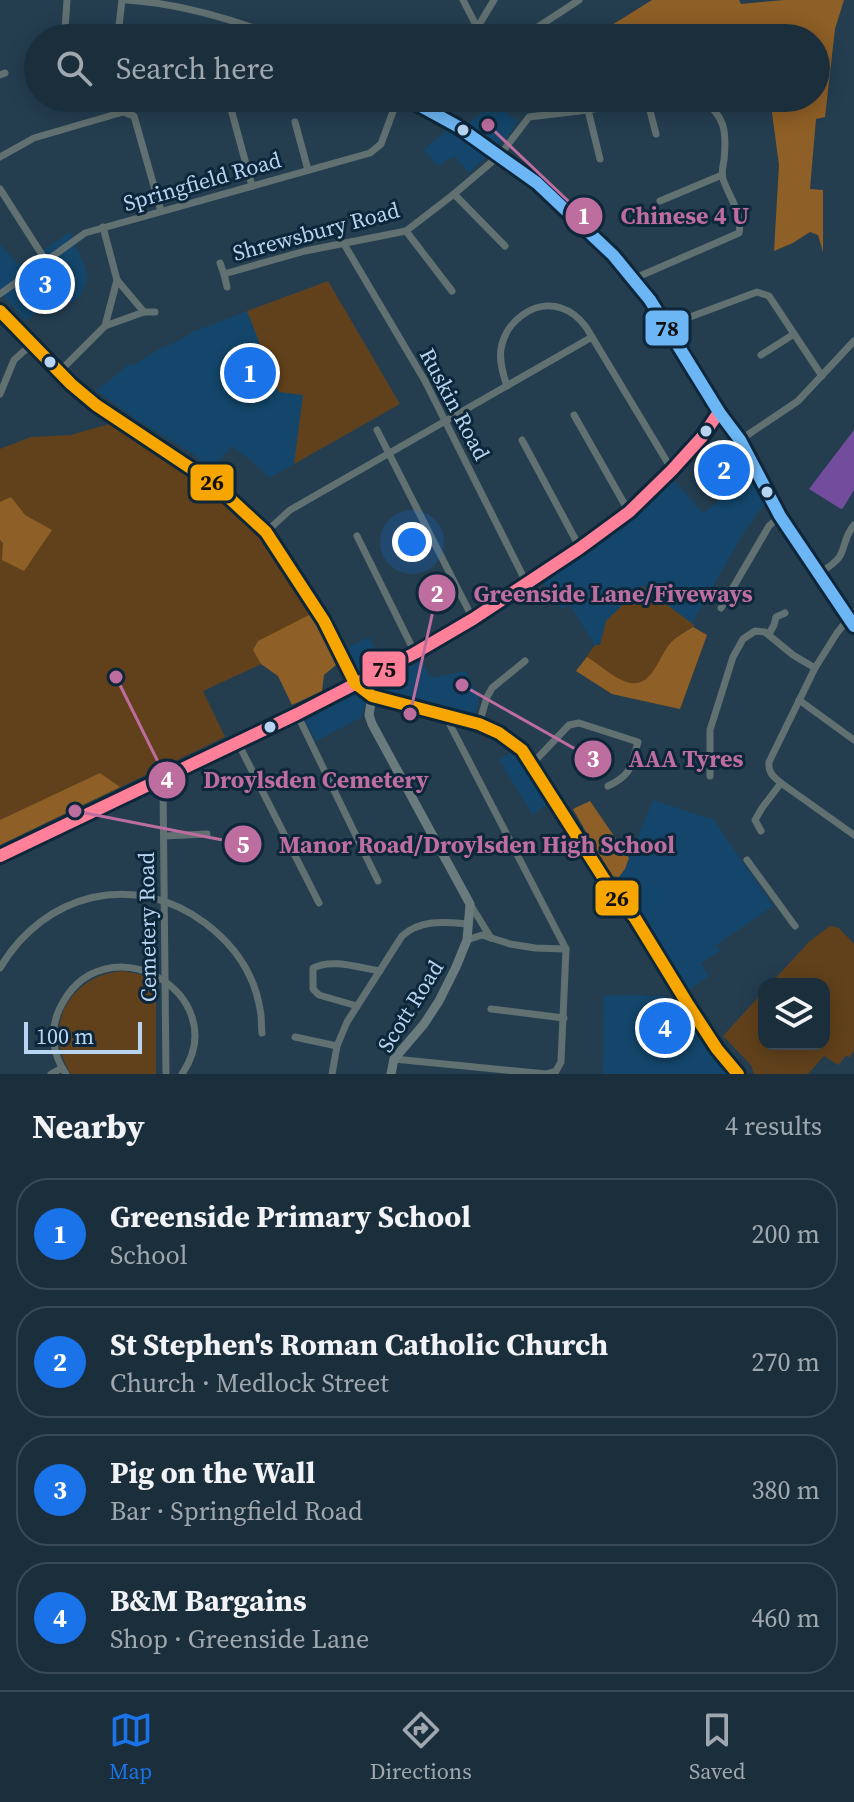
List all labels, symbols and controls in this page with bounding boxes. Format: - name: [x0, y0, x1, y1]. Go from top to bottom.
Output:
- search box: [24, 24, 830, 112]
- icon: search: [52, 46, 96, 90]
- text: Search here: [116, 48, 274, 89]
- unlabelled marker: [455, 122, 471, 138]
- street label: Springfield Road: [120, 144, 285, 218]
- callout: Chinese 4 U: [564, 192, 765, 240]
- street label: Shrewsbury Road: [229, 194, 403, 268]
- text: 1: [577, 199, 591, 232]
- text: Chinese 4 U: [621, 199, 749, 232]
- pin: 3: [19, 254, 71, 314]
- line badge: 78: [644, 309, 690, 347]
- text: 78: [655, 313, 679, 343]
- pin: 1: [224, 343, 276, 403]
- street label: Ruskin Road: [413, 343, 497, 466]
- unlabelled marker: [42, 354, 58, 370]
- unlabelled marker: [698, 423, 714, 439]
- pin: 2: [698, 440, 750, 500]
- line badge: 26: [189, 463, 235, 502]
- text: 26: [200, 467, 224, 497]
- unlabelled marker: [759, 484, 775, 500]
- your location: [392, 522, 432, 562]
- callout: Greenside Lane/Fiveways: [417, 569, 768, 617]
- text: 2: [430, 577, 444, 610]
- text: Greenside Lane/Fiveways: [473, 577, 753, 610]
- line badge: 75: [361, 650, 407, 688]
- text: 75: [372, 654, 396, 684]
- unlabelled marker: [262, 719, 278, 735]
- callout: AAA Tyres: [573, 735, 760, 783]
- text: 3: [586, 742, 600, 775]
- text: AAA Tyres: [629, 742, 743, 775]
- callout: Droylsden Cemetery: [147, 756, 444, 804]
- text: 4: [160, 763, 174, 796]
- text: Droylsden Cemetery: [203, 763, 429, 796]
- callout: Manor Road/Droylsden High School: [223, 820, 691, 868]
- text: 5: [236, 828, 250, 861]
- text: Manor Road/Droylsden High School: [279, 828, 675, 861]
- street label: Cemetery Road: [131, 851, 163, 1002]
- line badge: 26: [594, 879, 640, 917]
- text: 26: [605, 883, 629, 913]
- street label: Scott Road: [370, 954, 450, 1058]
- map controls: [758, 978, 830, 1050]
- button: layers: [758, 978, 830, 1050]
- pin: 4: [639, 998, 691, 1058]
- scale bar: [24, 1018, 142, 1054]
- text: 100 m: [36, 1021, 94, 1051]
- text: Nearby: [32, 1103, 145, 1149]
- text: 4 results: [725, 1108, 822, 1144]
- text: Greenside Primary School: [110, 1196, 471, 1237]
- text: 1: [53, 1216, 67, 1252]
- text: 200 m: [752, 1216, 820, 1252]
- text: School: [110, 1237, 187, 1273]
- text: St Stephen's Roman Catholic Church: [110, 1324, 608, 1365]
- text: 2: [53, 1344, 67, 1380]
- text: 270 m: [752, 1344, 820, 1380]
- text: Church · Medlock Street: [110, 1365, 389, 1401]
- text: Pig on the Wall: [110, 1452, 315, 1493]
- text: 3: [53, 1472, 67, 1508]
- text: 380 m: [752, 1472, 820, 1508]
- text: Bar · Springfield Road: [110, 1493, 363, 1529]
- text: B&M Bargains: [110, 1580, 307, 1621]
- text: 4: [53, 1600, 67, 1636]
- text: 460 m: [752, 1600, 820, 1636]
- text: Shop · Greenside Lane: [110, 1621, 369, 1657]
- tab: Map: [109, 1708, 153, 1786]
- tab: Directions: [370, 1708, 472, 1786]
- tab: Saved: [689, 1708, 745, 1786]

